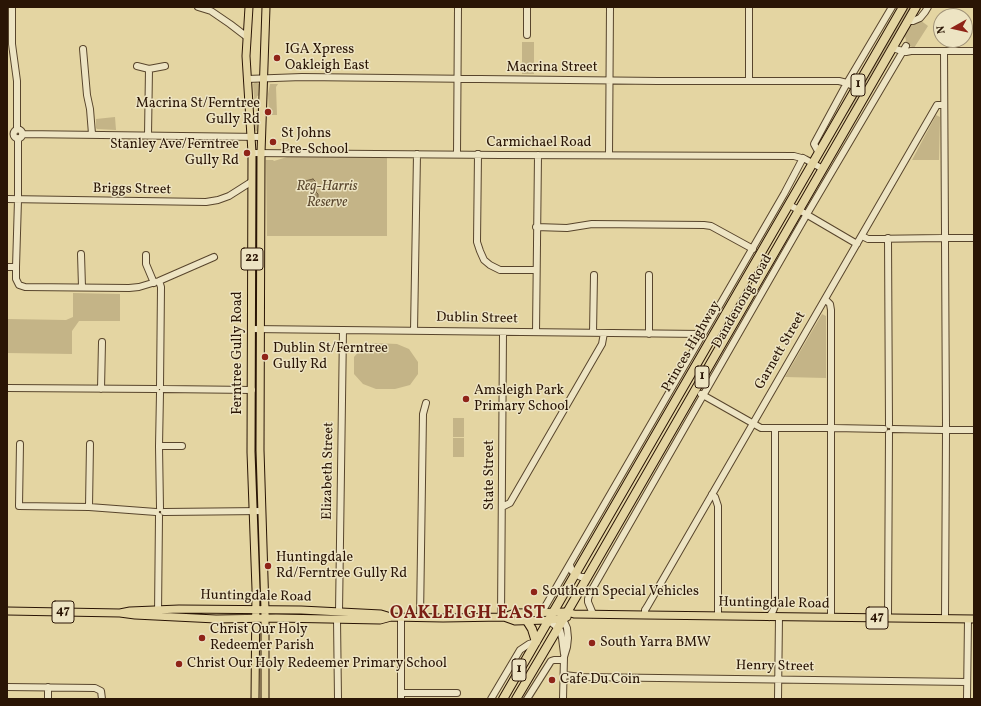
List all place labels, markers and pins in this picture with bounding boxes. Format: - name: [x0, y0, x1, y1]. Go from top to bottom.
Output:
- place label: IGA Xpress Oakleigh East: [285, 42, 369, 74]
- marker: IGA Xpress Oakleigh East: [272, 53, 282, 63]
- place label: Macrina St/Ferntree Gully Rd: [136, 96, 260, 128]
- marker: Macrina St/Ferntree Gully Rd: [263, 107, 273, 117]
- place label: St Johns Pre-School: [281, 126, 348, 158]
- place label: Stanley Ave/Ferntree Gully Rd: [110, 137, 239, 170]
- marker: St Johns Pre-School: [268, 137, 278, 147]
- marker: Stanley Ave/Ferntree Gully Rd: [242, 148, 252, 158]
- place label: Dublin St/Ferntree Gully Rd: [273, 341, 388, 374]
- marker: Dublin St/Ferntree Gully Rd: [260, 352, 270, 362]
- place label: Amsleigh Park Primary School: [474, 383, 569, 416]
- marker: Amsleigh Park Primary School: [461, 394, 471, 404]
- place label: Huntingdale Rd/Ferntree Gully Rd: [276, 550, 407, 582]
- marker: Huntingdale Rd/Ferntree Gully Rd: [263, 561, 273, 571]
- place label: Southern Special Vehicles: [542, 584, 699, 600]
- marker: Southern Special Vehicles: [529, 587, 539, 597]
- place label: Christ Our Holy Redeemer Parish: [210, 622, 314, 654]
- marker: Christ Our Holy Redeemer Parish: [197, 633, 207, 643]
- place label: South Yarra BMW: [600, 635, 711, 651]
- marker: South Yarra BMW: [587, 638, 597, 648]
- place label: Christ Our Holy Redeemer Primary School: [187, 656, 447, 672]
- marker: Christ Our Holy Redeemer Primary School: [174, 659, 184, 669]
- place label: Cafe Du Coin: [560, 672, 640, 688]
- marker: Cafe Du Coin: [547, 675, 557, 685]

